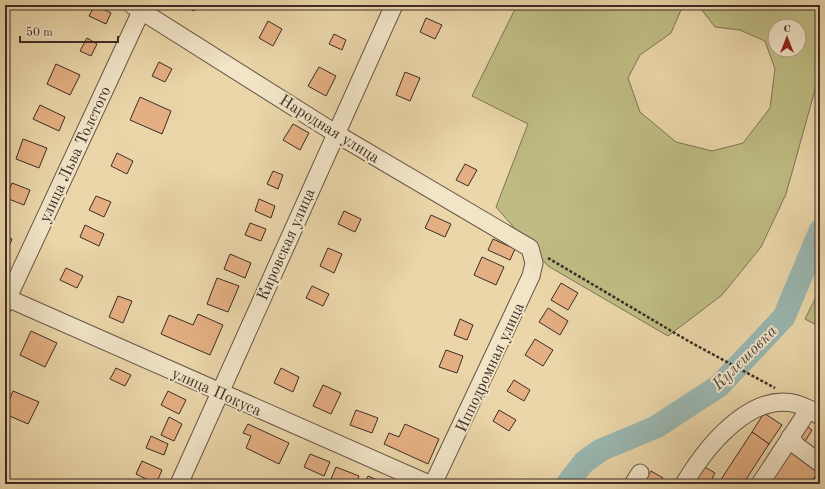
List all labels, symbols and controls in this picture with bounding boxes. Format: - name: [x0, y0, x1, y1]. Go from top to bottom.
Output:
- scale bar: [20, 18, 118, 44]
- north arrow: [767, 18, 807, 58]
- text: С: [783, 24, 791, 35]
- text: 50 m: [26, 26, 53, 39]
- street label: улица Льва Толстого: [37, 84, 114, 225]
- street label: Народная улица: [276, 93, 382, 167]
- street label: Кировская улица: [255, 186, 319, 303]
- street label: Ипподромная улица: [454, 300, 528, 435]
- water label: Кулешовка: [709, 322, 781, 394]
- street label: улица Покуса: [169, 366, 264, 420]

